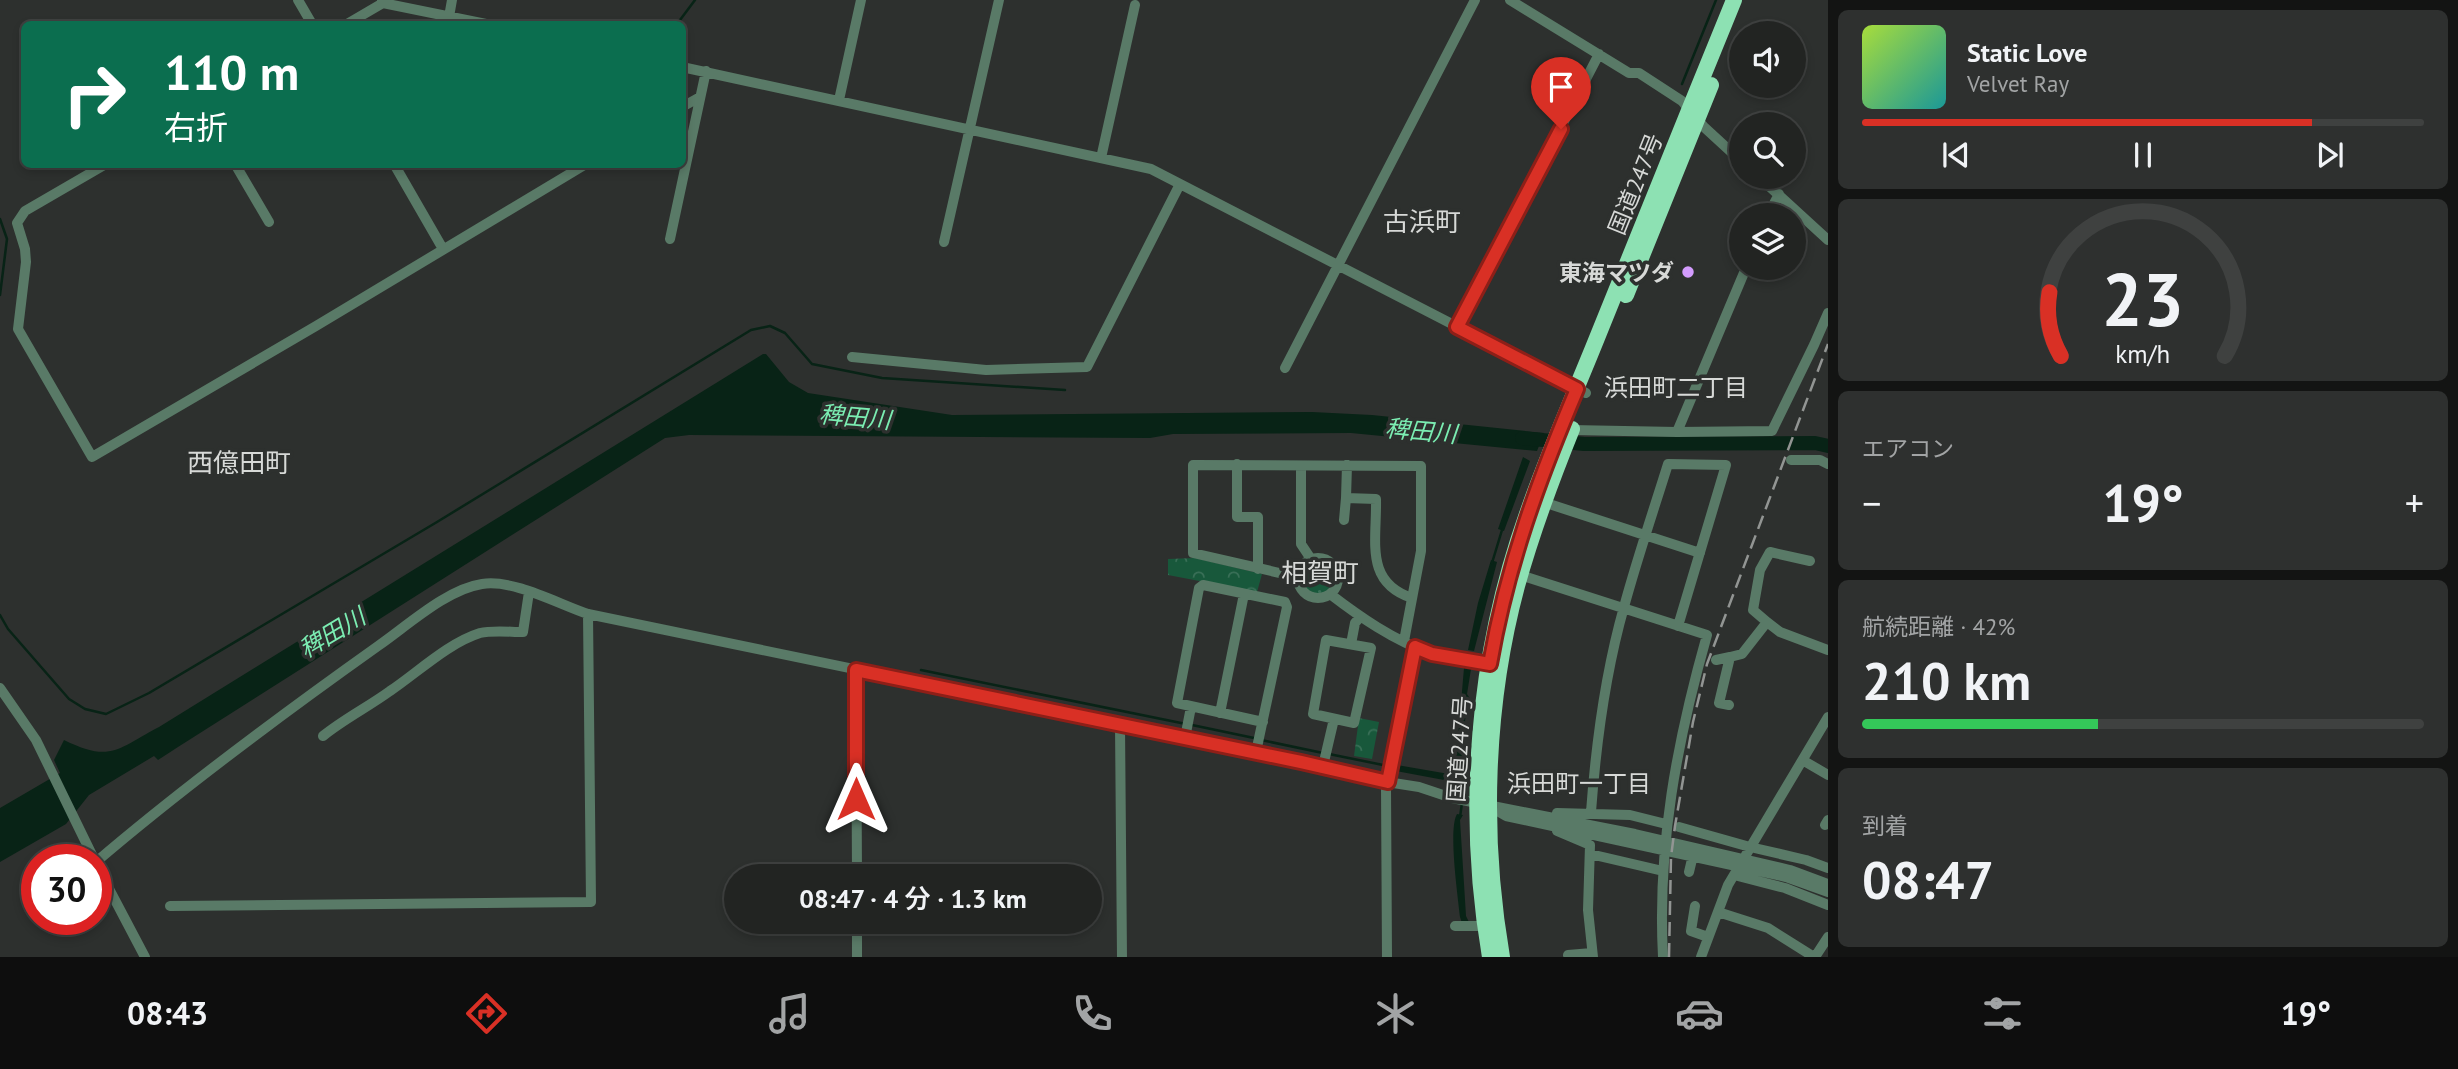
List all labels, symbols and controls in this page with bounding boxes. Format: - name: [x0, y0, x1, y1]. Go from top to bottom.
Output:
- map controls: [1729, 21, 1806, 280]
- button: sound: [1729, 21, 1806, 98]
- text: Static Love: [1967, 36, 2088, 69]
- text: 110 m: [164, 40, 299, 104]
- icon: right: [49, 49, 140, 140]
- pin: [1531, 57, 1591, 129]
- icon: arrive: [1542, 68, 1580, 106]
- text: Velvet Ray: [1967, 69, 2069, 98]
- text: 右折: [164, 106, 228, 148]
- button: search: [1729, 112, 1806, 189]
- street label: 国道247号: [1602, 129, 1668, 239]
- icon: previous: [1937, 136, 1975, 174]
- icon: pause: [2124, 136, 2162, 174]
- icon: next: [2311, 136, 2349, 174]
- button: layers: [1729, 203, 1806, 280]
- district label: 古浜町: [1383, 205, 1461, 238]
- text: 23: [2102, 252, 2184, 346]
- place label: 東海マツダ: [1559, 258, 1674, 287]
- marker: 東海マツダ: [1680, 264, 1696, 280]
- text: km/h: [2116, 338, 2170, 370]
- district label: 浜田町二丁目: [1604, 372, 1748, 403]
- water label: 稗田川: [818, 398, 895, 436]
- water label: 稗田川: [1384, 412, 1461, 450]
- text: エアコン: [1862, 434, 1954, 463]
- district label: 西億田町: [187, 446, 291, 479]
- text: 19°: [2102, 469, 2184, 536]
- text: −: [1862, 478, 1881, 527]
- text: +: [2405, 478, 2424, 527]
- district label: 相賀町: [1281, 556, 1359, 589]
- water label: 稗田川: [293, 600, 373, 665]
- text: 航続距離 · 42%: [1862, 612, 2015, 641]
- text: 210 km: [1862, 647, 2031, 714]
- street label: 国道247号: [1441, 695, 1477, 803]
- position arrow: [819, 762, 893, 836]
- district label: 浜田町一丁目: [1507, 768, 1651, 799]
- text: 到着: [1862, 811, 1908, 840]
- speed limit sign: 30: [21, 844, 112, 935]
- text: 08:47: [1862, 846, 1994, 913]
- text: 08:47 · 4 分 · 1.3 km: [799, 882, 1027, 915]
- icon: directions: [462, 989, 511, 1038]
- icon: music: [765, 989, 814, 1038]
- icon: phone: [1068, 989, 1117, 1038]
- icon: climate: [1371, 989, 1420, 1038]
- icon: car: [1675, 989, 1724, 1038]
- icon: filters: [1978, 989, 2027, 1038]
- text: 08:43: [127, 992, 208, 1034]
- text: 19°: [2281, 992, 2331, 1034]

